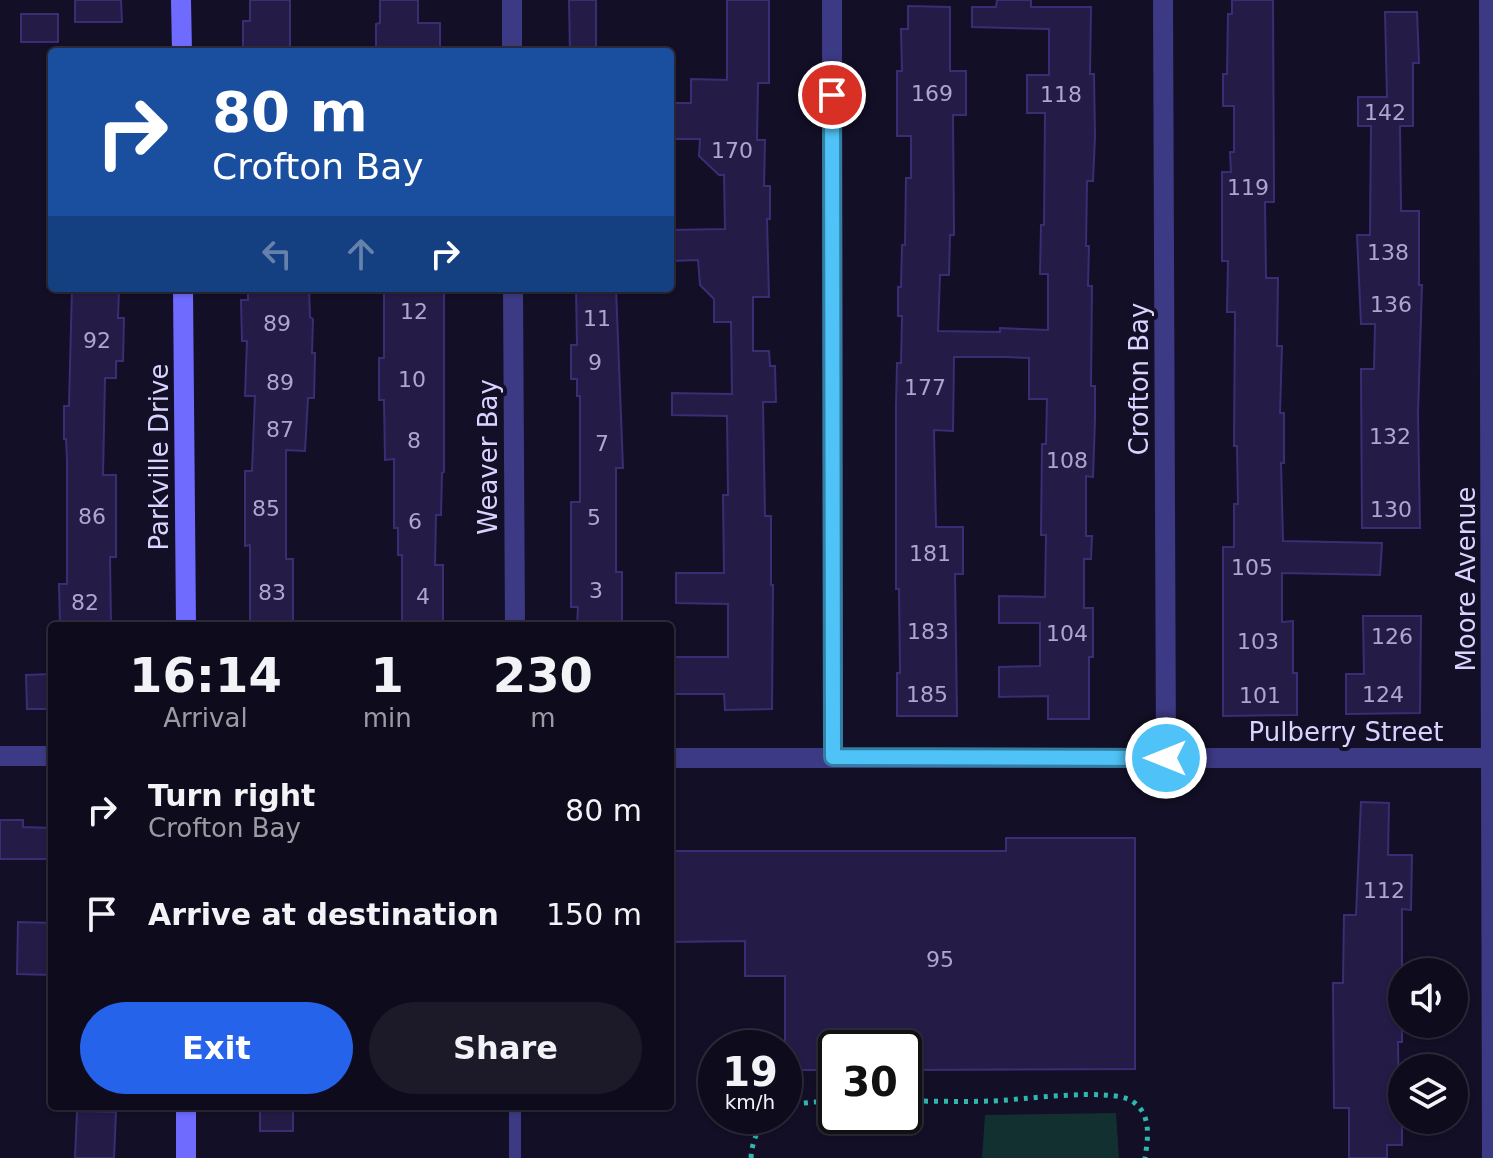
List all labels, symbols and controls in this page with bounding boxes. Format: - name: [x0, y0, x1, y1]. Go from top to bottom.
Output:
- pin: [798, 61, 866, 129]
- icon: arrive: [810, 73, 854, 117]
- text: 80 m: [212, 79, 368, 144]
- icon: right: [80, 80, 184, 184]
- house number: 169: [911, 81, 953, 106]
- house number: 118: [1040, 82, 1082, 107]
- house number: 142: [1364, 100, 1406, 125]
- house number: 170: [711, 138, 753, 163]
- text: Crofton Bay: [212, 146, 424, 187]
- house number: 119: [1227, 175, 1269, 200]
- icon: left: [255, 232, 299, 276]
- icon: ahead: [339, 232, 383, 276]
- icon: right: [423, 232, 467, 276]
- house number: 138: [1367, 240, 1409, 265]
- house number: 136: [1370, 292, 1412, 317]
- house number: 12: [400, 299, 428, 324]
- street label: Crofton Bay: [1124, 303, 1154, 455]
- house number: 11: [583, 306, 611, 331]
- house number: 89: [263, 311, 291, 336]
- house number: 92: [83, 328, 111, 353]
- house number: 9: [588, 350, 602, 375]
- street label: Parkville Drive: [144, 364, 174, 550]
- house number: 10: [398, 367, 426, 392]
- house number: 89: [266, 370, 294, 395]
- house number: 177: [904, 375, 946, 400]
- street label: Weaver Bay: [473, 379, 503, 535]
- house number: 87: [266, 417, 294, 442]
- house number: 132: [1369, 424, 1411, 449]
- house number: 8: [407, 428, 421, 453]
- house number: 7: [595, 431, 609, 456]
- house number: 108: [1046, 448, 1088, 473]
- street label: Moore Avenue: [1451, 486, 1481, 672]
- house number: 85: [252, 496, 280, 521]
- house number: 130: [1370, 497, 1412, 522]
- house number: 86: [78, 504, 106, 529]
- house number: 5: [587, 505, 601, 530]
- house number: 6: [408, 509, 422, 534]
- house number: 181: [909, 541, 951, 566]
- house number: 105: [1231, 555, 1273, 580]
- house number: 3: [589, 578, 603, 603]
- house number: 83: [258, 580, 286, 605]
- house number: 4: [416, 584, 430, 609]
- house number: 82: [71, 590, 99, 615]
- house number: 183: [907, 619, 949, 644]
- house number: 104: [1046, 621, 1088, 646]
- house number: 126: [1371, 624, 1413, 649]
- house number: 103: [1237, 629, 1279, 654]
- text: 16:14: [129, 647, 282, 703]
- text: 1: [371, 647, 404, 703]
- text: 230: [493, 647, 593, 703]
- house number: 185: [906, 682, 948, 707]
- house number: 124: [1362, 682, 1404, 707]
- house number: 101: [1239, 683, 1281, 708]
- text: Arrival: [163, 703, 248, 733]
- text: min: [363, 703, 412, 733]
- text: m: [530, 703, 556, 733]
- position arrow: [1124, 716, 1208, 800]
- street label: Pulberry Street: [1249, 717, 1444, 747]
- text: Turn right: [148, 778, 315, 813]
- icon: right: [80, 788, 124, 832]
- text: 80 m: [565, 793, 642, 828]
- text: Crofton Bay: [148, 813, 301, 843]
- house number: 112: [1363, 878, 1405, 903]
- icon: arrive: [80, 892, 124, 936]
- text: Arrive at destination: [148, 897, 499, 932]
- text: 150 m: [546, 897, 642, 932]
- house number: 95: [926, 947, 954, 972]
- map controls: [1388, 958, 1468, 1134]
- button: sound: [1388, 958, 1468, 1038]
- button: Exit: [80, 1002, 353, 1094]
- button: Share: [369, 1002, 642, 1094]
- speed limit sign: 30: [818, 1030, 922, 1134]
- text: 19: [722, 1049, 778, 1095]
- button: layers: [1388, 1054, 1468, 1134]
- text: km/h: [725, 1090, 775, 1114]

